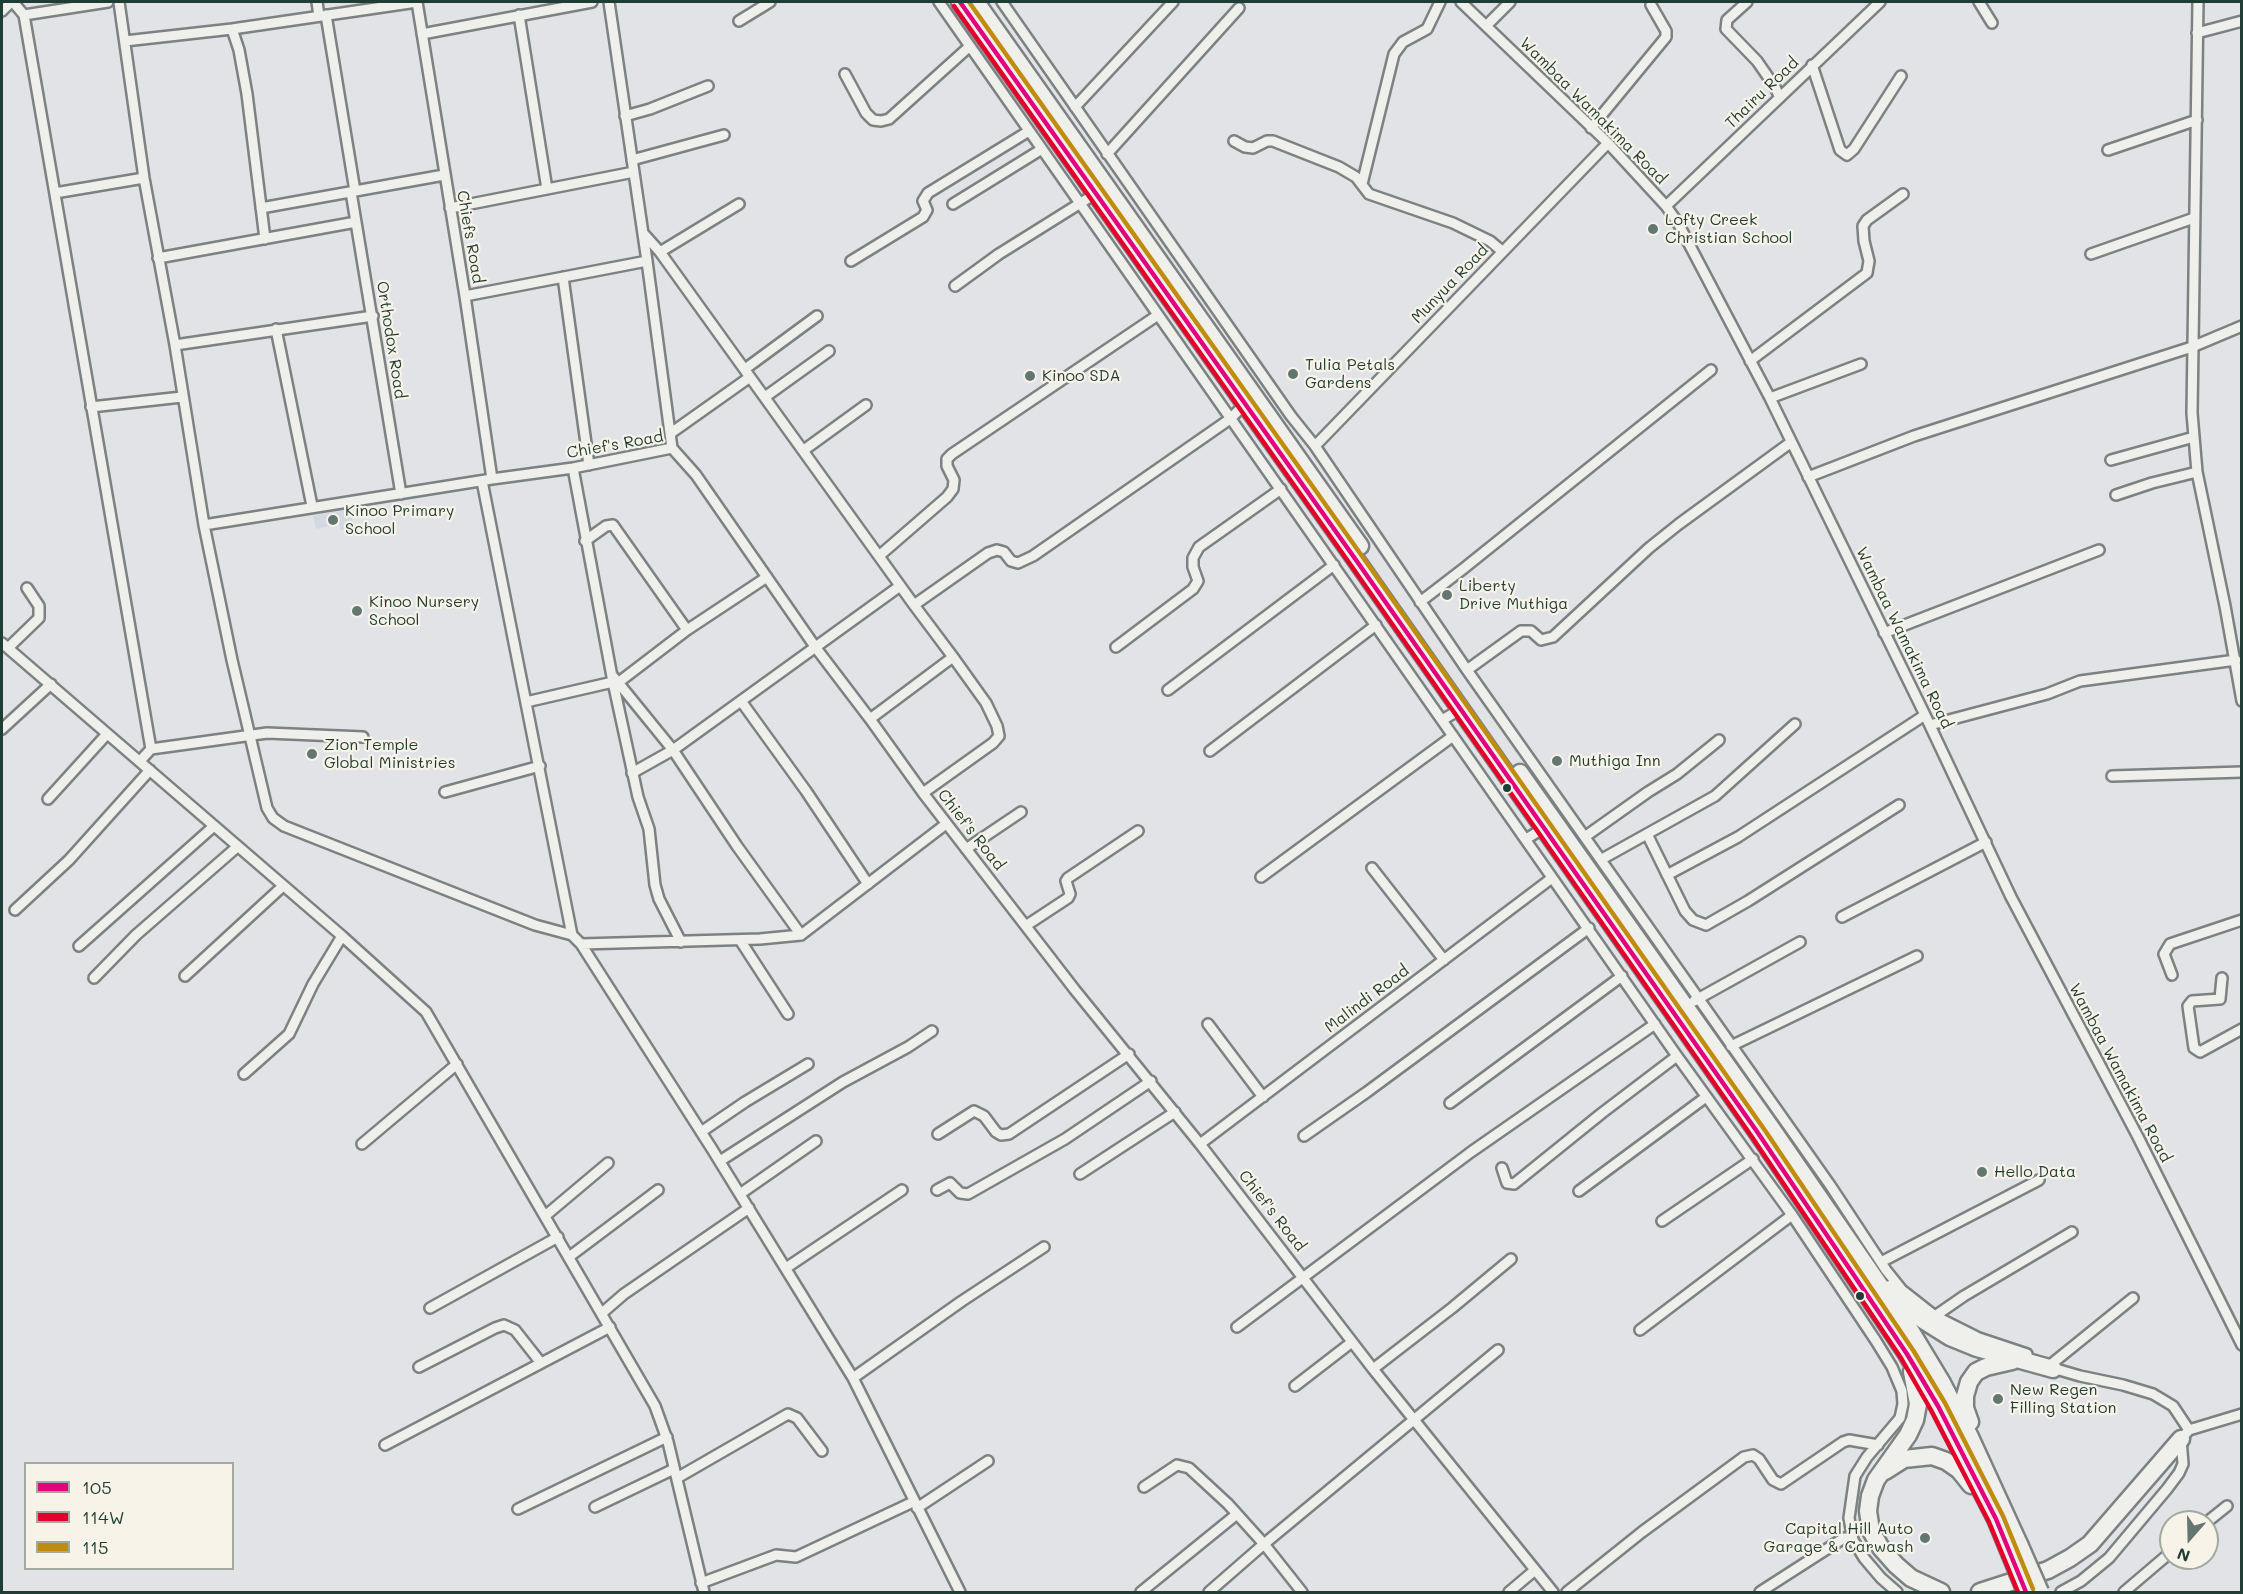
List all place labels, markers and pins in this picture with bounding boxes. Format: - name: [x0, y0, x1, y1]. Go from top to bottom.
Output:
- place label: Lofty Creek Christian School: [1665, 210, 1792, 248]
- marker: Lofty Creek Christian School: [1646, 222, 1660, 236]
- place label: Tulia Petals Gardens: [1305, 355, 1395, 393]
- place label: Kinoo SDA: [1042, 366, 1121, 386]
- marker: Tulia Petals Gardens: [1286, 367, 1300, 381]
- marker: Kinoo SDA: [1023, 369, 1037, 383]
- place label: Kinoo Primary School: [345, 501, 454, 539]
- marker: Kinoo Primary School: [326, 513, 340, 527]
- place label: Liberty Drive Muthiga: [1459, 576, 1568, 614]
- marker: Liberty Drive Muthiga: [1440, 588, 1454, 602]
- place label: Kinoo Nursery School: [369, 592, 479, 630]
- marker: Kinoo Nursery School: [350, 604, 364, 618]
- place label: Zion Temple Global Ministries: [324, 735, 455, 773]
- marker: Zion Temple Global Ministries: [305, 747, 319, 761]
- place label: Muthiga Inn: [1569, 751, 1661, 771]
- marker: Muthiga Inn: [1550, 754, 1564, 768]
- unlabelled marker: [1501, 782, 1513, 794]
- place label: Hello Data: [1994, 1162, 2076, 1182]
- marker: Hello Data: [1975, 1165, 1989, 1179]
- unlabelled marker: [1854, 1290, 1866, 1302]
- place label: New Regen Filling Station: [2010, 1380, 2116, 1418]
- marker: New Regen Filling Station: [1991, 1392, 2005, 1406]
- place label: Capital Hill Auto Garage & Carwash: [1764, 1519, 1913, 1557]
- marker: Capital Hill Auto Garage & Carwash: [1918, 1531, 1932, 1545]

